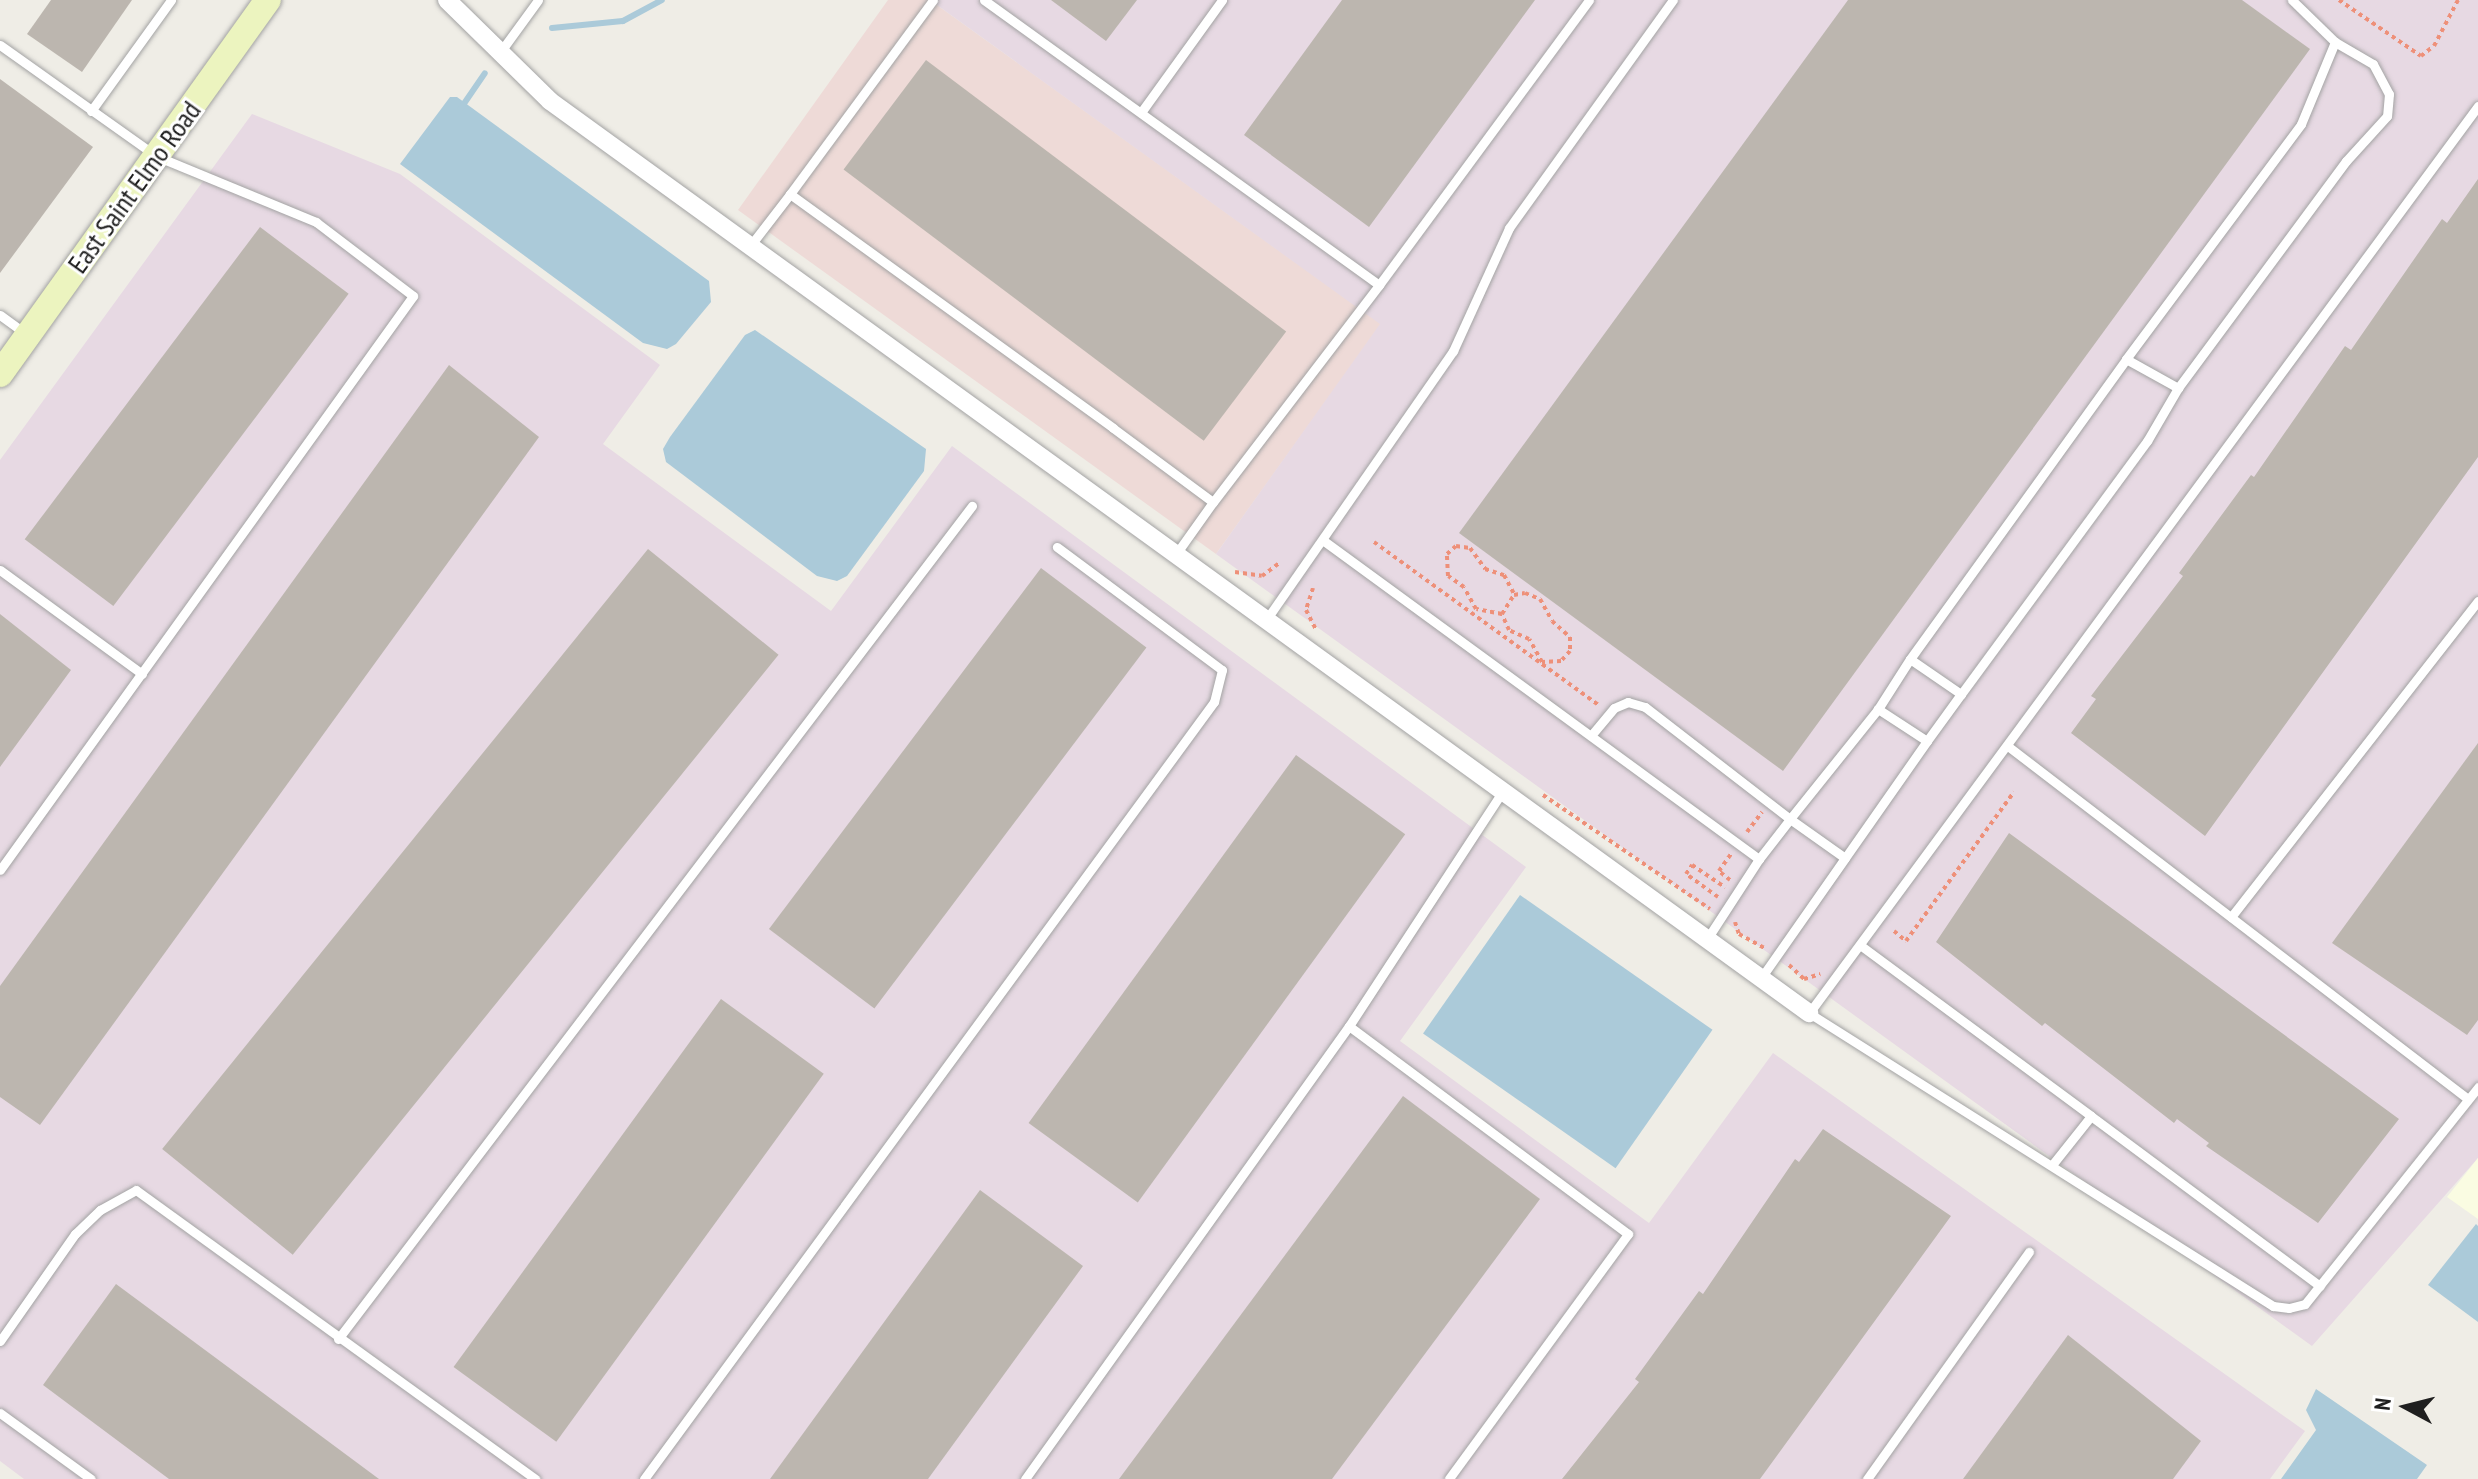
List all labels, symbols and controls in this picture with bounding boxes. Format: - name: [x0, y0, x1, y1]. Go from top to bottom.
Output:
- street label: East Saint Elmo Road: [60, 95, 208, 279]
- north arrow: [2366, 1367, 2446, 1447]
- text: N: [2368, 1396, 2397, 1412]

